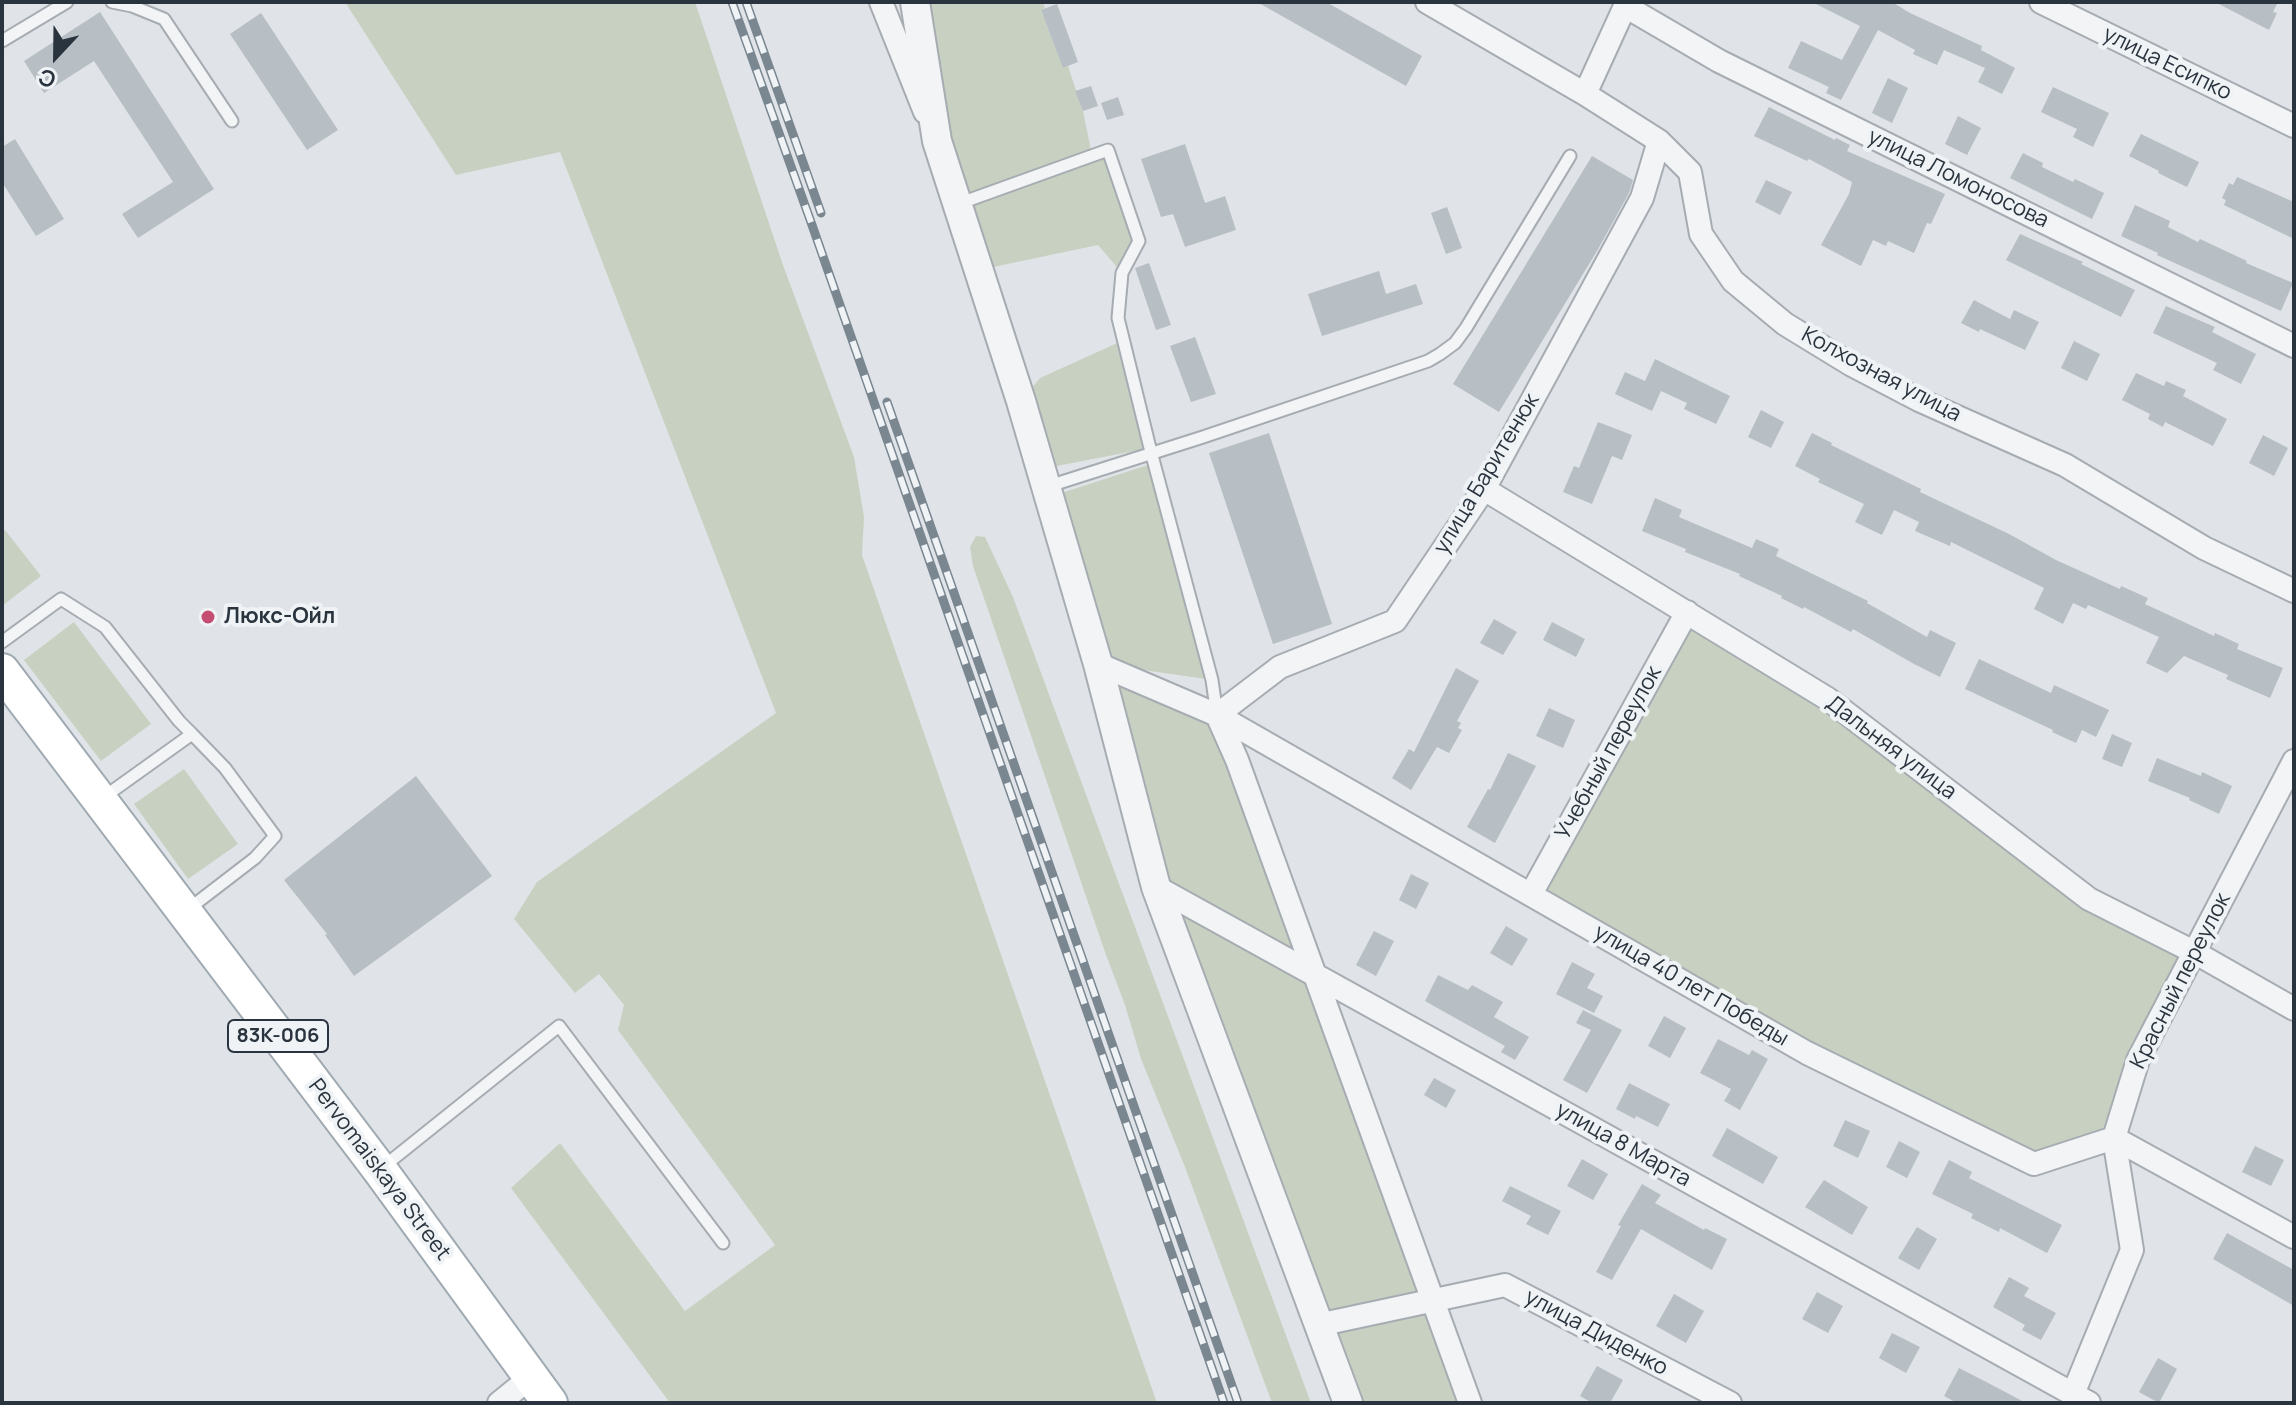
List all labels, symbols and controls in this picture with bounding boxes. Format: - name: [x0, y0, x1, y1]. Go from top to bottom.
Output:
- north arrow: [16, 16, 96, 96]
- street label: улица Есипко: [2098, 21, 2236, 107]
- text: С: [34, 61, 60, 95]
- street label: улица Ломоносова: [1863, 124, 2053, 234]
- street label: Колхозная улица: [1797, 322, 1965, 428]
- street label: улица Баритенюк: [1429, 389, 1545, 559]
- place label: Люкс-Ойл: [224, 604, 335, 630]
- marker: Люкс-Ойл: [199, 608, 217, 626]
- street label: Учебный переулок: [1550, 662, 1668, 844]
- street label: Дальняя улица: [1821, 690, 1961, 806]
- street label: Красный переулок: [2125, 889, 2237, 1073]
- street label: улица 40 лет Победы: [1589, 920, 1793, 1052]
- road number: 83К-006: [228, 1020, 328, 1052]
- street label: Pervomaiskaya Street: [302, 1074, 456, 1266]
- street label: улица 8 Марта: [1551, 1097, 1695, 1193]
- street label: улица Диденко: [1520, 1284, 1672, 1382]

